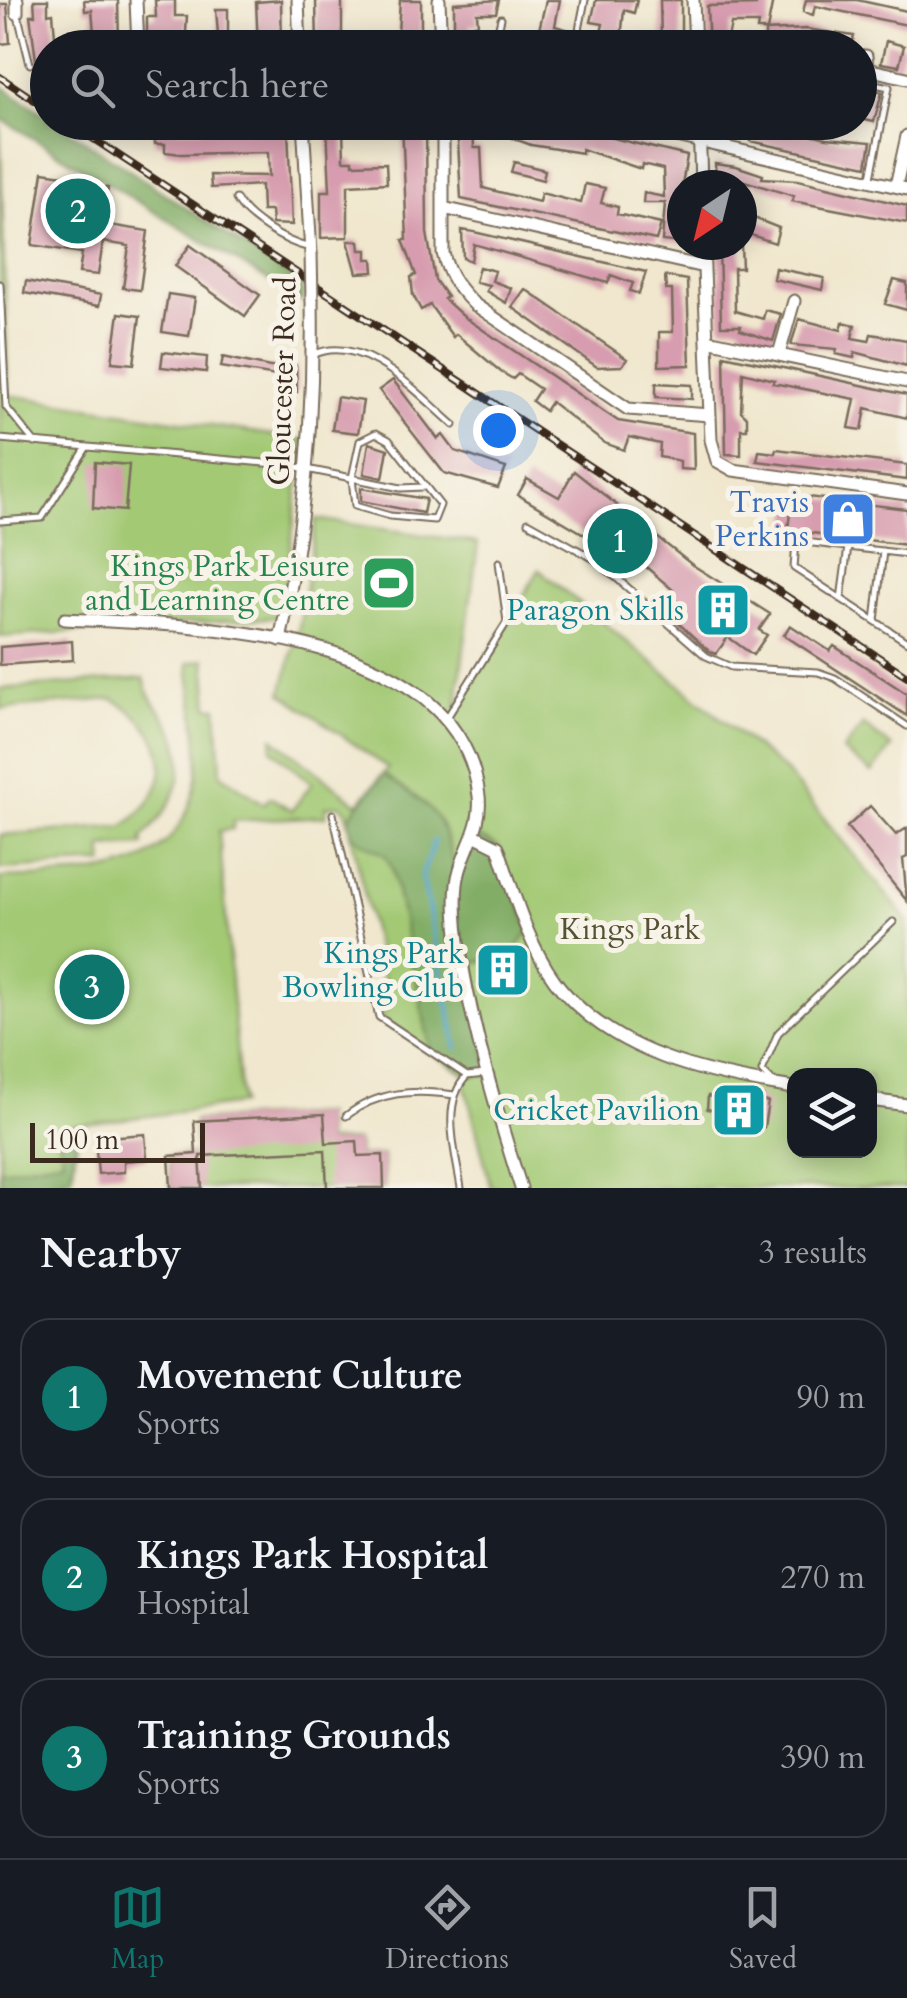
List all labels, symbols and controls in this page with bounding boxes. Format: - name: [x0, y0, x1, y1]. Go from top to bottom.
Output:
- search box: [30, 30, 877, 140]
- icon: search: [65, 58, 120, 113]
- text: Search here: [145, 59, 329, 111]
- north arrow: [667, 170, 757, 260]
- pin: 2: [46, 174, 110, 248]
- street label: Gloucester Road: [258, 276, 307, 486]
- your location: [473, 405, 524, 456]
- place label: Travis Perkins: [715, 482, 809, 557]
- shop icon: Travis Perkins: [818, 489, 878, 549]
- pin: 1: [588, 504, 652, 578]
- place label: Kings Park Leisure and Learning Centre: [85, 546, 350, 621]
- sports icon: Kings Park Leisure and Learning Centre: [359, 553, 419, 613]
- building icon: Paragon Skills: [693, 580, 753, 640]
- place label: Paragon Skills: [506, 590, 684, 631]
- park label: Kings Park: [560, 909, 700, 950]
- place label: Kings Park Bowling Club: [282, 933, 464, 1008]
- building icon: Kings Park Bowling Club: [473, 940, 533, 1000]
- pin: 3: [59, 950, 124, 1024]
- map controls: [787, 1068, 877, 1158]
- button: layers: [787, 1068, 877, 1158]
- building icon: Cricket Pavilion: [709, 1080, 769, 1140]
- place label: Cricket Pavilion: [493, 1090, 700, 1131]
- scale bar: [30, 1118, 205, 1162]
- text: 100 m: [45, 1121, 119, 1159]
- text: Nearby: [40, 1225, 182, 1282]
- text: 3 results: [759, 1231, 867, 1275]
- text: Movement Culture: [137, 1350, 463, 1402]
- text: 1: [66, 1376, 83, 1420]
- text: 90 m: [797, 1376, 865, 1420]
- text: Sports: [137, 1402, 220, 1446]
- text: Kings Park Hospital: [137, 1530, 488, 1582]
- text: 2: [66, 1556, 83, 1600]
- text: 270 m: [780, 1556, 865, 1600]
- text: Hospital: [137, 1582, 250, 1626]
- text: Training Grounds: [137, 1710, 451, 1762]
- text: 3: [66, 1736, 83, 1780]
- text: 390 m: [780, 1736, 865, 1780]
- text: Sports: [137, 1762, 220, 1806]
- tab: Map: [110, 1880, 165, 1978]
- tab: Directions: [385, 1880, 509, 1978]
- tab: Saved: [729, 1880, 797, 1978]

